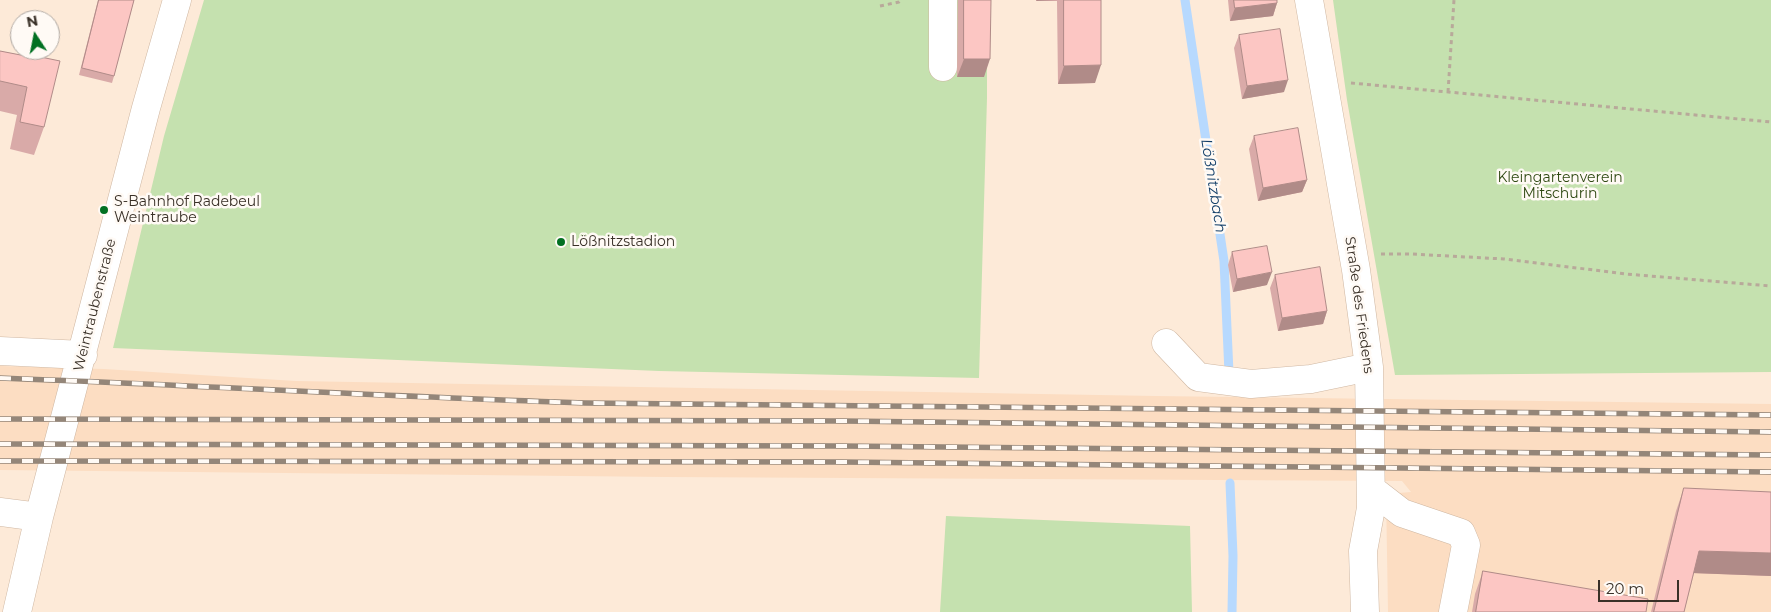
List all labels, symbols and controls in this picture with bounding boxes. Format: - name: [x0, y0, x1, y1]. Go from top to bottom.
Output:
- north arrow: [10, 10, 60, 60]
- text: N: [25, 11, 40, 31]
- water label: Lößnitzbach: [1197, 138, 1229, 234]
- park label: Kleingartenverein Mitschurin: [1497, 170, 1623, 202]
- place label: S-Bahnhof Radebeul Weintraube: [114, 194, 260, 226]
- marker: S-Bahnhof Radebeul Weintraube: [98, 204, 110, 216]
- place label: Lößnitzstadion: [571, 234, 675, 250]
- street label: Straße des Friedens: [1341, 235, 1377, 375]
- marker: Lößnitzstadion: [555, 236, 567, 248]
- street label: Weintraubenstraße: [70, 237, 120, 373]
- scale bar: [1601, 570, 1682, 602]
- text: 20 m: [1606, 579, 1644, 598]

